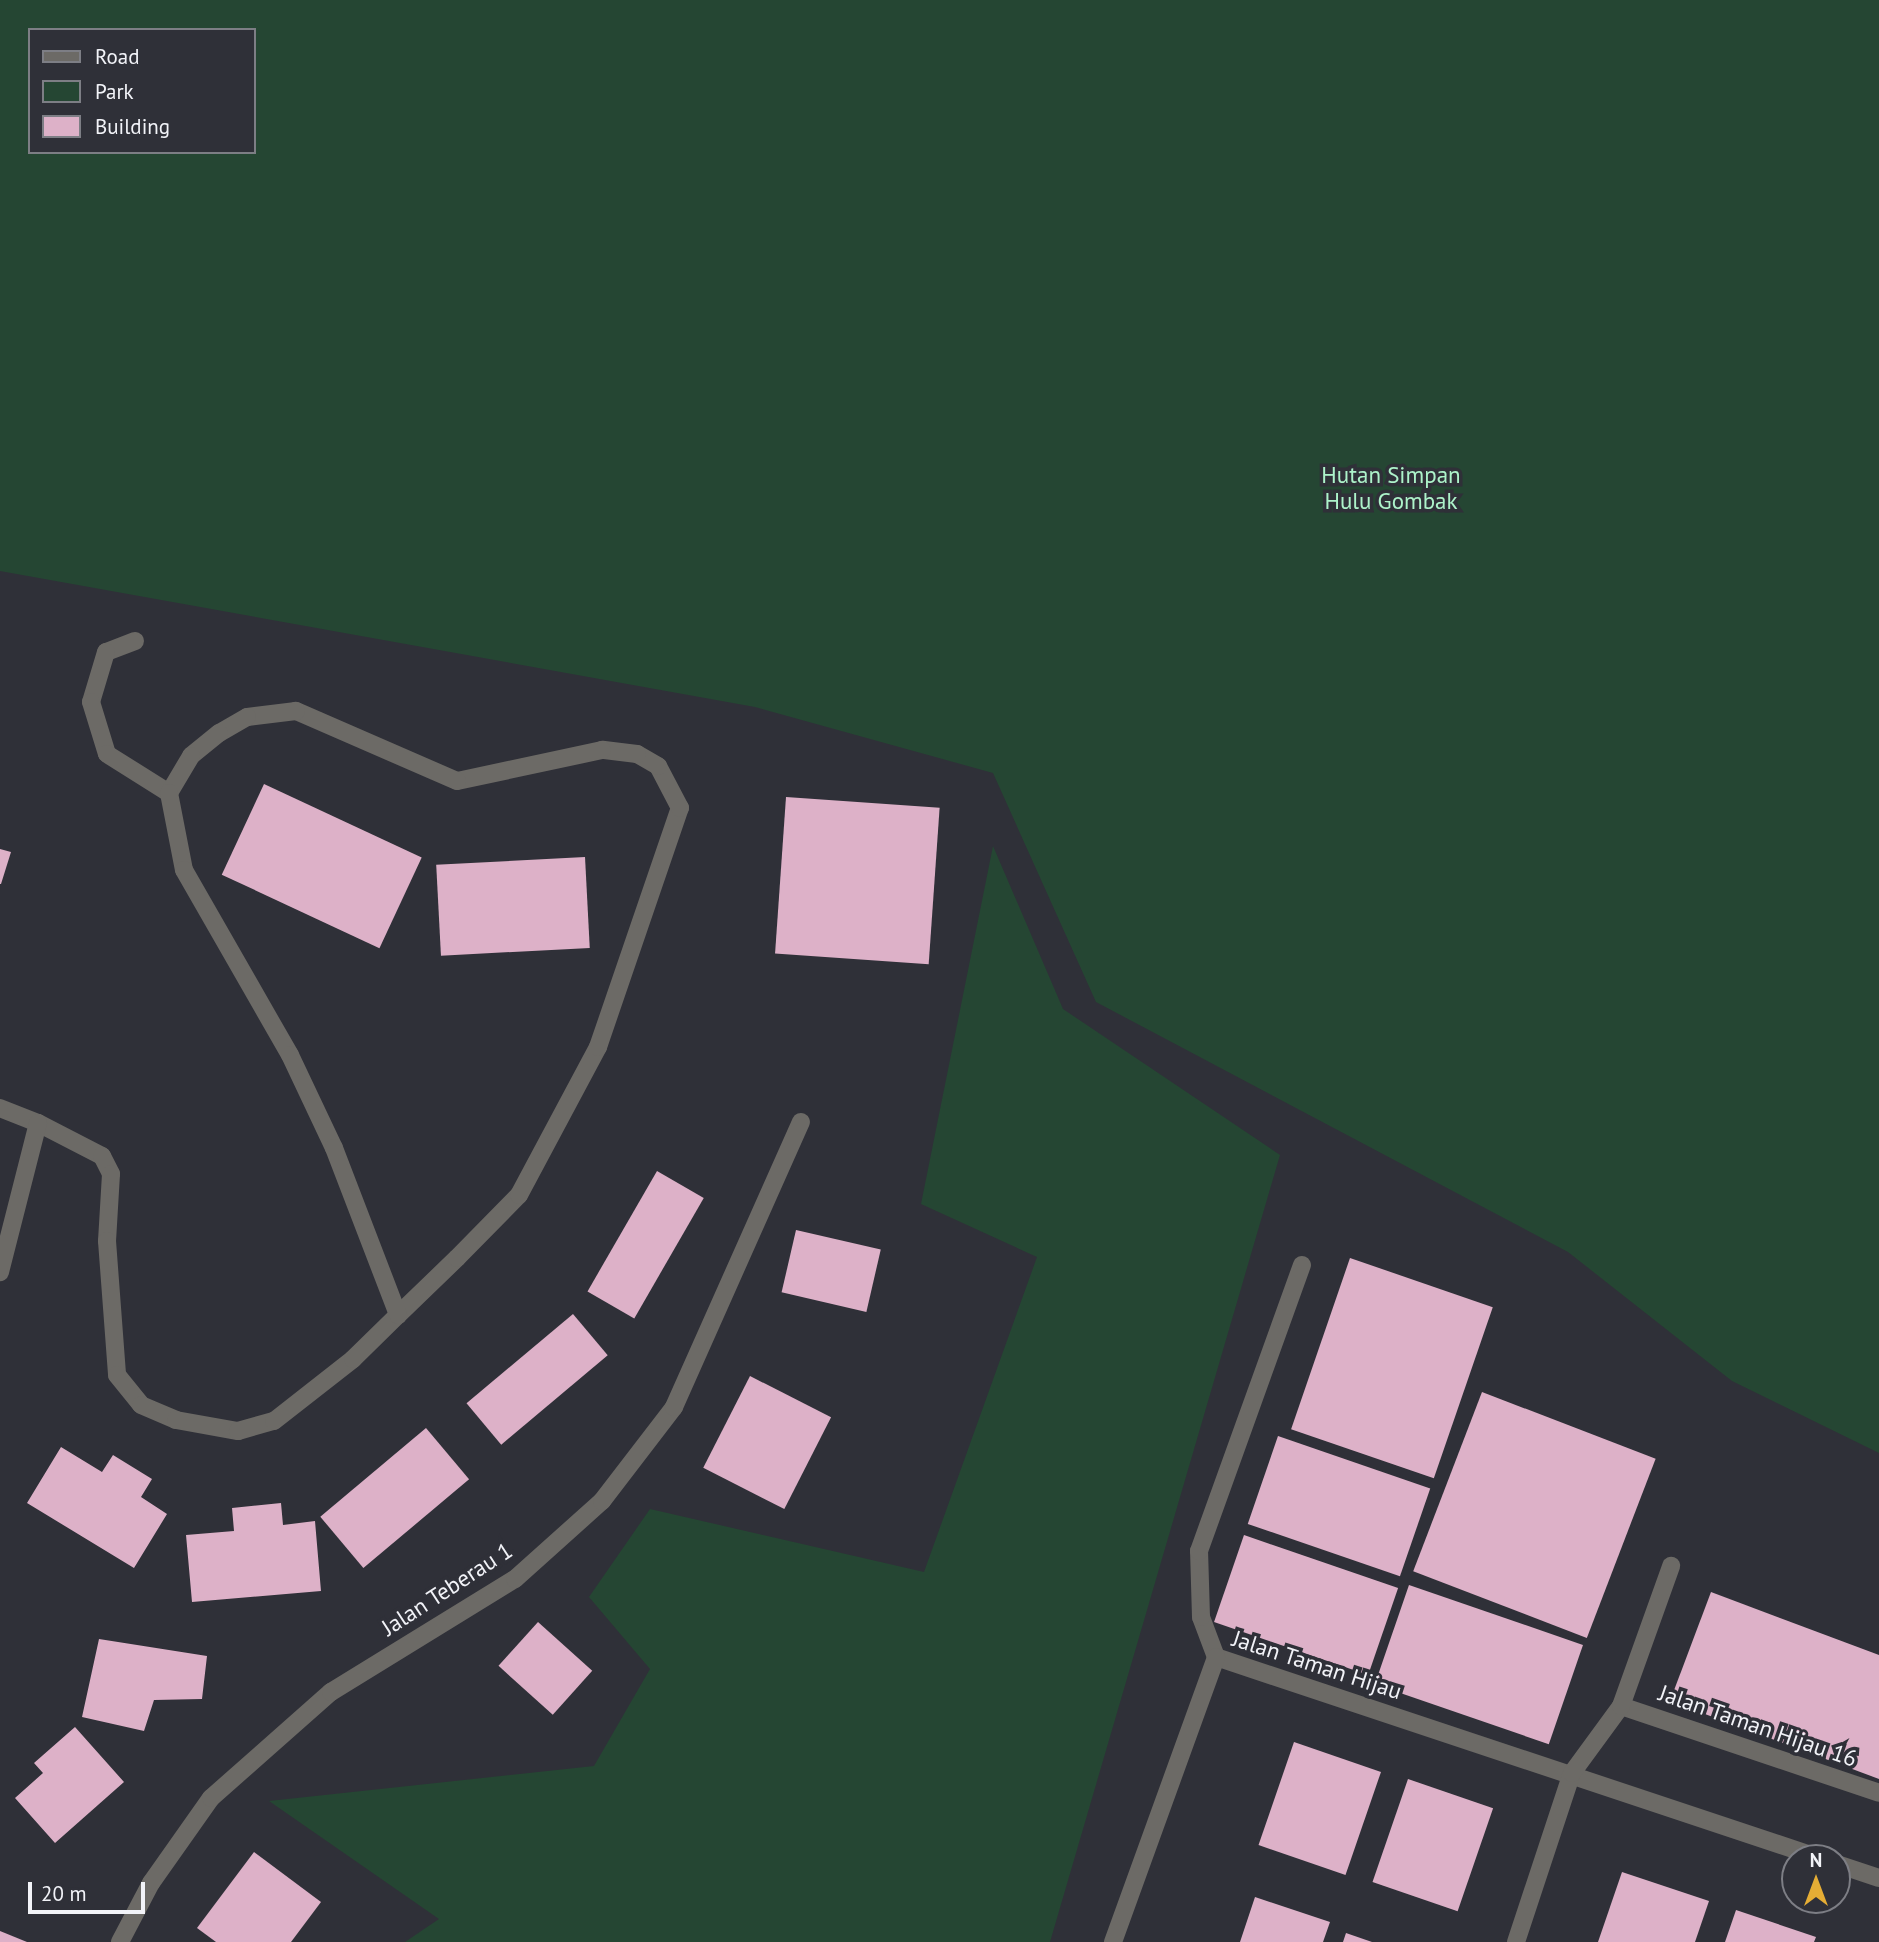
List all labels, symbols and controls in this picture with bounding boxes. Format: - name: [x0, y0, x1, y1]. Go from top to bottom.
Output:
- legend: [28, 28, 256, 154]
- text: Road: [95, 43, 139, 70]
- text: Park: [95, 78, 134, 105]
- text: Building: [95, 113, 170, 140]
- park label: Hutan Simpan Hulu Gombak: [1321, 461, 1461, 515]
- street label: Jalan Teberau 1: [376, 1536, 518, 1642]
- street label: Jalan Taman Hijau: [1229, 1625, 1405, 1705]
- street label: Jalan Taman Hijau 16: [1655, 1679, 1861, 1773]
- north arrow: [1781, 1844, 1851, 1914]
- text: N: [1810, 1848, 1822, 1872]
- scale bar: [32, 1868, 149, 1912]
- text: 20 m: [41, 1880, 87, 1907]

